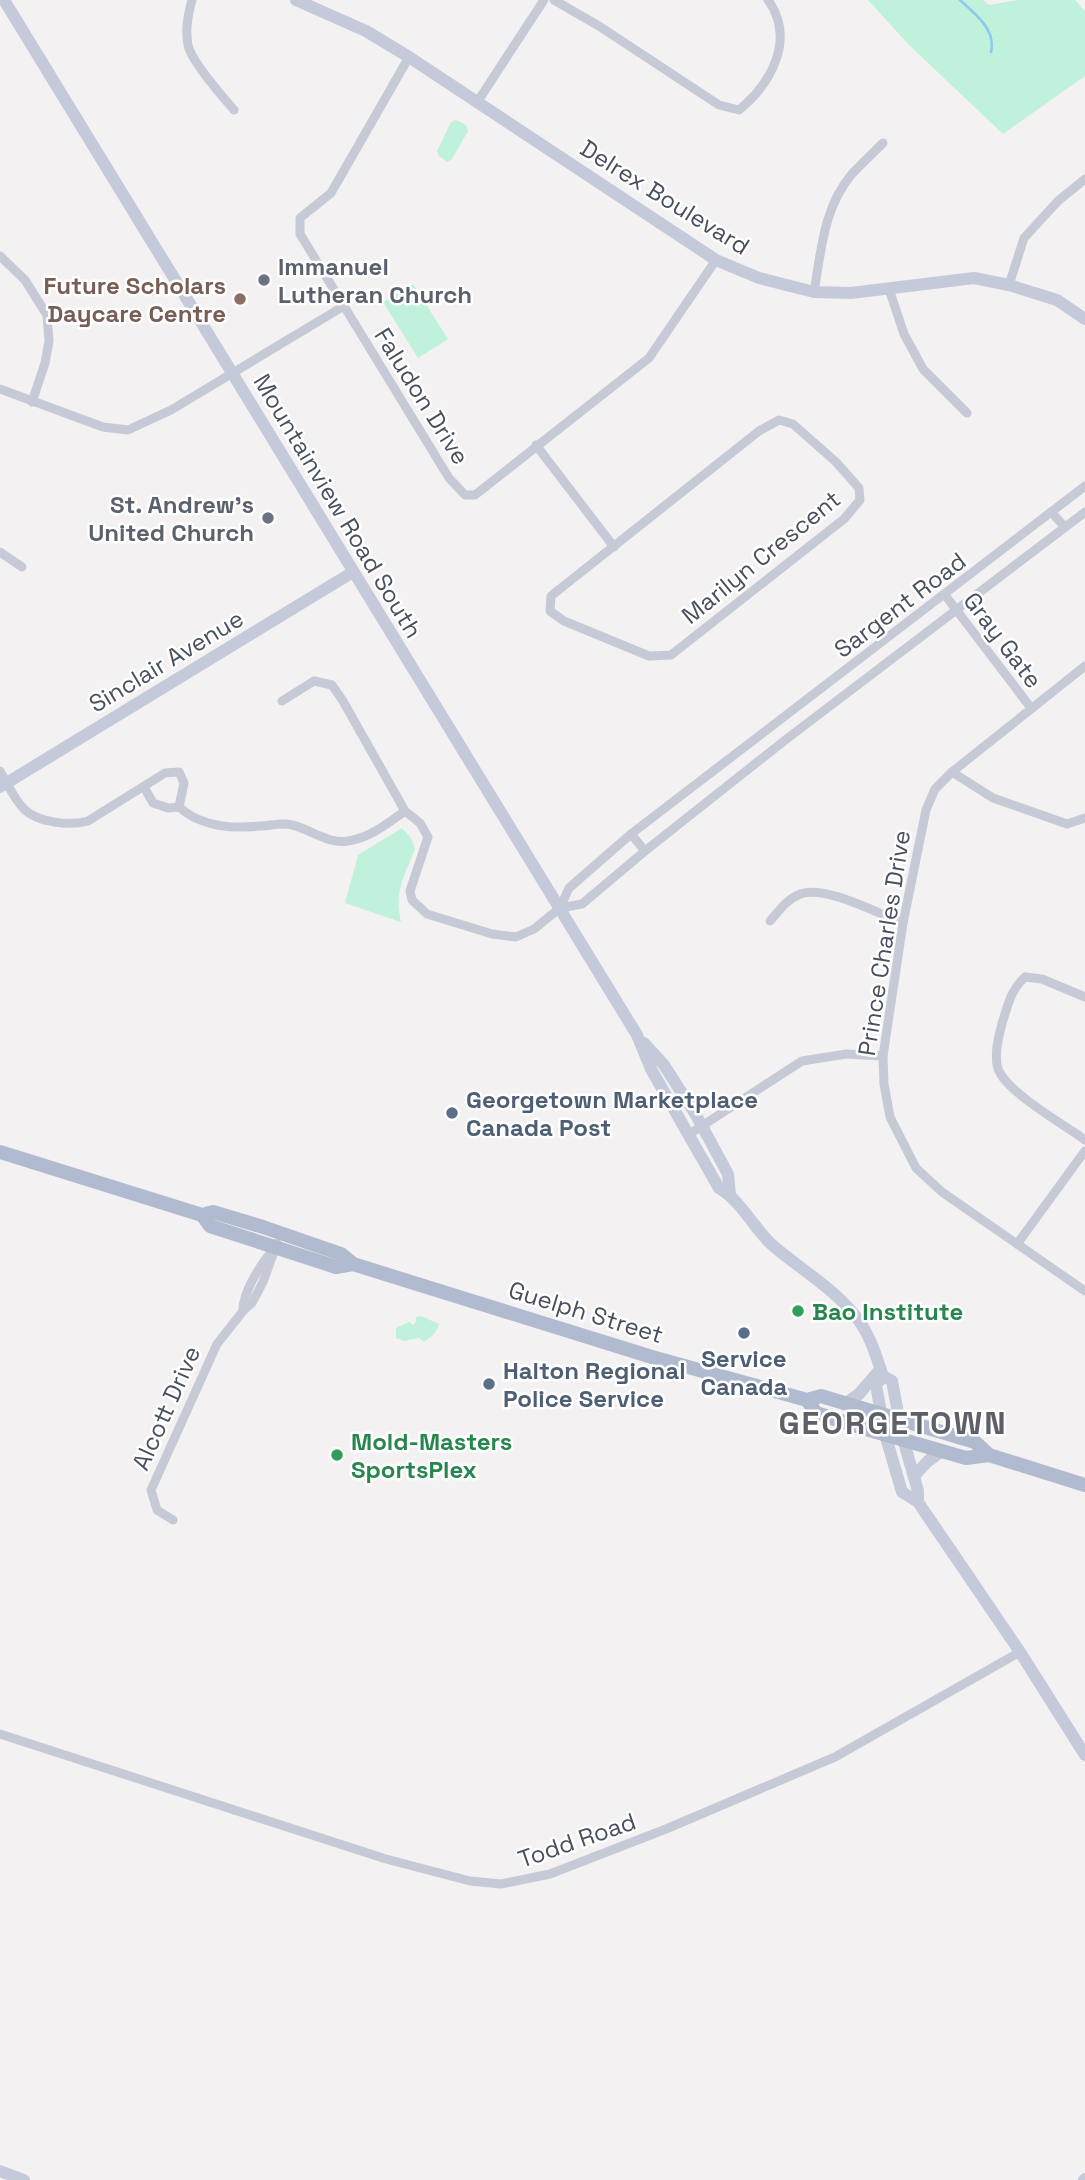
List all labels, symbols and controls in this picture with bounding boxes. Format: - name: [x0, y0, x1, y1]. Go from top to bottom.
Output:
- street label: Delrex Boulevard: [575, 132, 755, 262]
- place label: Immanuel Lutheran Church: [278, 251, 472, 310]
- place label: Future Scholars Daycare Centre: [44, 270, 226, 329]
- marker: Immanuel Lutheran Church: [256, 272, 272, 288]
- marker: Future Scholars Daycare Centre: [232, 291, 248, 307]
- street label: Faludon Drive: [368, 322, 476, 470]
- street label: Mountainview Road South: [247, 368, 429, 644]
- street label: Marilyn Crescent: [675, 483, 847, 631]
- place label: St. Andrew's United Church: [88, 489, 254, 548]
- marker: St. Andrew's United Church: [260, 510, 276, 526]
- street label: Sargent Road: [828, 545, 972, 665]
- street label: Gray Gate: [957, 586, 1049, 694]
- street label: Sinclair Avenue: [83, 603, 249, 719]
- street label: Prince Charles Drive: [851, 828, 917, 1058]
- place label: Georgetown Marketplace Canada Post: [466, 1084, 758, 1143]
- marker: Georgetown Marketplace Canada Post: [444, 1105, 460, 1121]
- street label: Guelph Street: [505, 1274, 667, 1350]
- place label: Bao Institute: [812, 1296, 963, 1327]
- marker: Bao Institute: [790, 1303, 806, 1319]
- marker: Service Canada: [736, 1325, 752, 1341]
- street label: Alcott Drive: [125, 1341, 207, 1475]
- place label: Service Canada: [701, 1343, 788, 1402]
- place label: Halton Regional Police Service: [503, 1355, 686, 1414]
- marker: Halton Regional Police Service: [481, 1376, 497, 1392]
- district label: GEORGETOWN: [778, 1403, 1008, 1443]
- place label: Mold-Masters SportsPlex: [351, 1426, 512, 1485]
- marker: Mold-Masters SportsPlex: [329, 1447, 345, 1463]
- street label: Todd Road: [514, 1805, 640, 1875]

